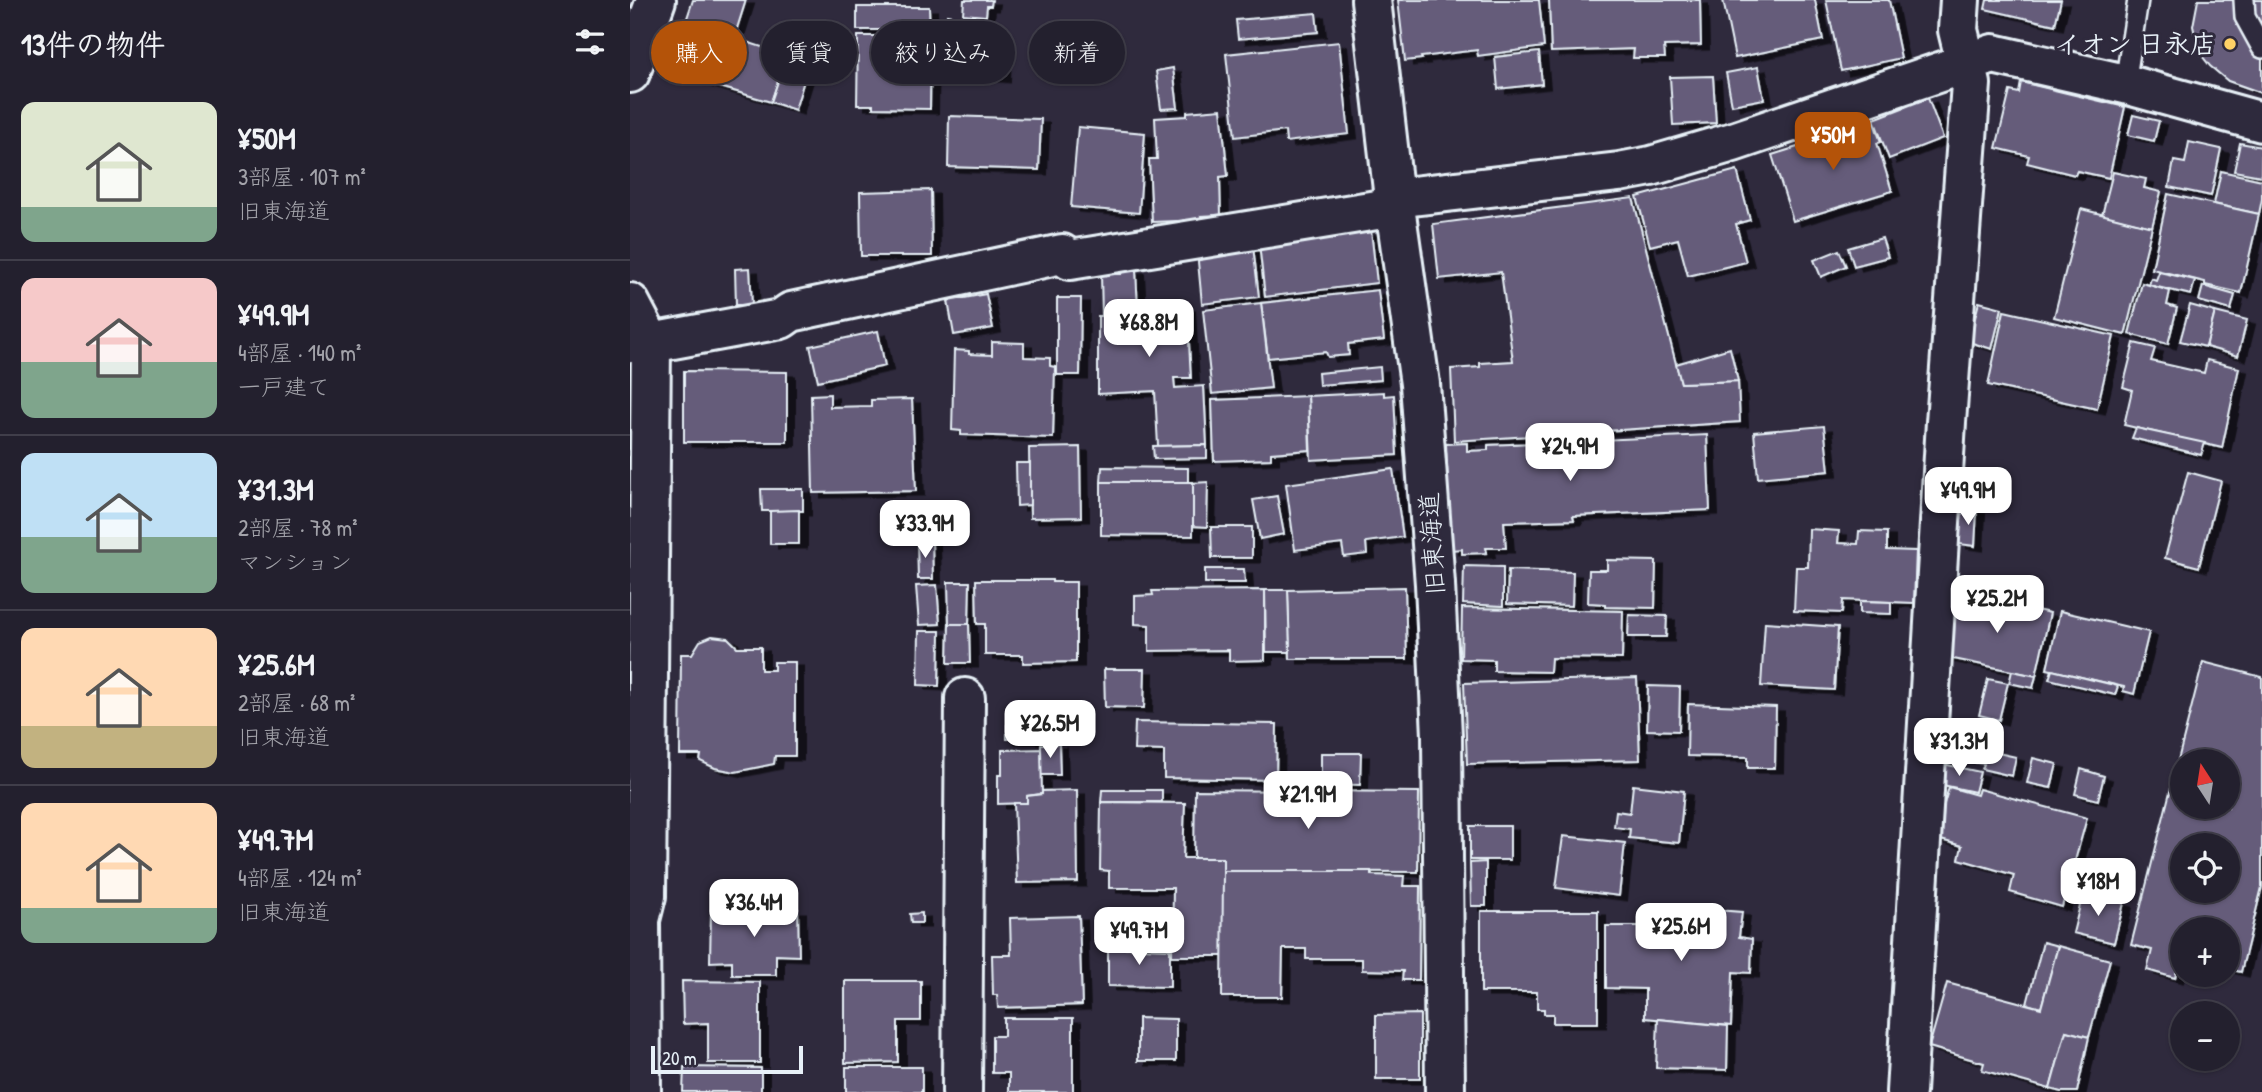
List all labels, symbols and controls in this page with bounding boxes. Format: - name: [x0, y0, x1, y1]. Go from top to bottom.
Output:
- chip: 購入: [651, 21, 747, 84]
- chip: 賃貸: [761, 21, 857, 84]
- chip: 絞り込み: [871, 21, 1015, 84]
- chip: 新着: [1029, 21, 1125, 84]
- icon: filters: [571, 23, 609, 61]
- text: 13件の物件: [21, 24, 165, 64]
- place label: イオン 日永店: [2055, 26, 2216, 61]
- marker: イオン 日永店: [2222, 36, 2238, 52]
- pin: ¥50M: [1792, 113, 1874, 172]
- text: ¥50M: [238, 118, 296, 158]
- text: ¥50M: [1811, 119, 1855, 150]
- icon: home: [77, 130, 161, 214]
- text: 3部屋 · 107 m²: [238, 161, 366, 192]
- text: 旧東海道: [238, 195, 330, 226]
- text: ¥49.9M: [238, 294, 309, 334]
- pin: ¥68.8M: [1092, 300, 1206, 359]
- icon: home: [77, 306, 161, 390]
- text: ¥68.8M: [1120, 306, 1178, 337]
- text: 4部屋 · 140 m²: [238, 337, 361, 368]
- text: 一戸建て: [238, 371, 330, 402]
- pin: ¥24.9M: [1513, 424, 1627, 483]
- text: ¥24.9M: [1541, 430, 1599, 461]
- pin: ¥49.9M: [1911, 468, 2025, 527]
- text: ¥31.3M: [238, 469, 314, 509]
- text: ¥49.9M: [1941, 474, 1995, 505]
- icon: home: [77, 481, 161, 565]
- street label: 旧東海道: [1410, 491, 1453, 597]
- pin: ¥33.9M: [868, 500, 982, 560]
- text: ¥33.9M: [896, 507, 954, 538]
- text: 2部屋 · 78 m²: [238, 512, 358, 543]
- text: マンション: [238, 546, 352, 577]
- pin: ¥25.2M: [1940, 576, 2054, 635]
- text: ¥25.2M: [1967, 582, 2027, 613]
- text: ¥25.6M: [238, 644, 315, 684]
- icon: home: [77, 656, 161, 740]
- text: 2部屋 · 68 m²: [238, 687, 355, 718]
- pin: ¥26.5M: [993, 700, 1107, 760]
- text: ¥26.5M: [1021, 707, 1079, 738]
- pin: ¥31.3M: [1902, 718, 2016, 778]
- text: 旧東海道: [238, 721, 330, 752]
- text: ¥31.3M: [1930, 725, 1988, 756]
- north arrow: [2170, 749, 2240, 819]
- map controls: [2170, 749, 2240, 1071]
- pin: ¥21.9M: [1251, 772, 1365, 831]
- text: ¥21.9M: [1280, 778, 1336, 809]
- text: ¥49.7M: [238, 819, 313, 859]
- icon: home: [77, 831, 161, 915]
- button: locate: [2170, 833, 2240, 903]
- pin: ¥18M: [2057, 858, 2139, 918]
- text: 4部屋 · 124 m²: [238, 862, 362, 893]
- text: ¥18M: [2077, 865, 2119, 896]
- pin: ¥36.4M: [697, 880, 811, 939]
- text: ¥36.4M: [725, 886, 783, 917]
- text: 旧東海道: [238, 896, 330, 927]
- pin: ¥25.6M: [1624, 904, 1738, 963]
- pin: ¥49.7M: [1082, 908, 1196, 967]
- text: ¥25.6M: [1652, 910, 1710, 941]
- text: ¥49.7M: [1110, 914, 1168, 945]
- button: +: [2170, 917, 2240, 987]
- button: −: [2170, 1001, 2240, 1071]
- scale bar: [651, 1043, 803, 1075]
- text: 20 m: [662, 1045, 697, 1071]

